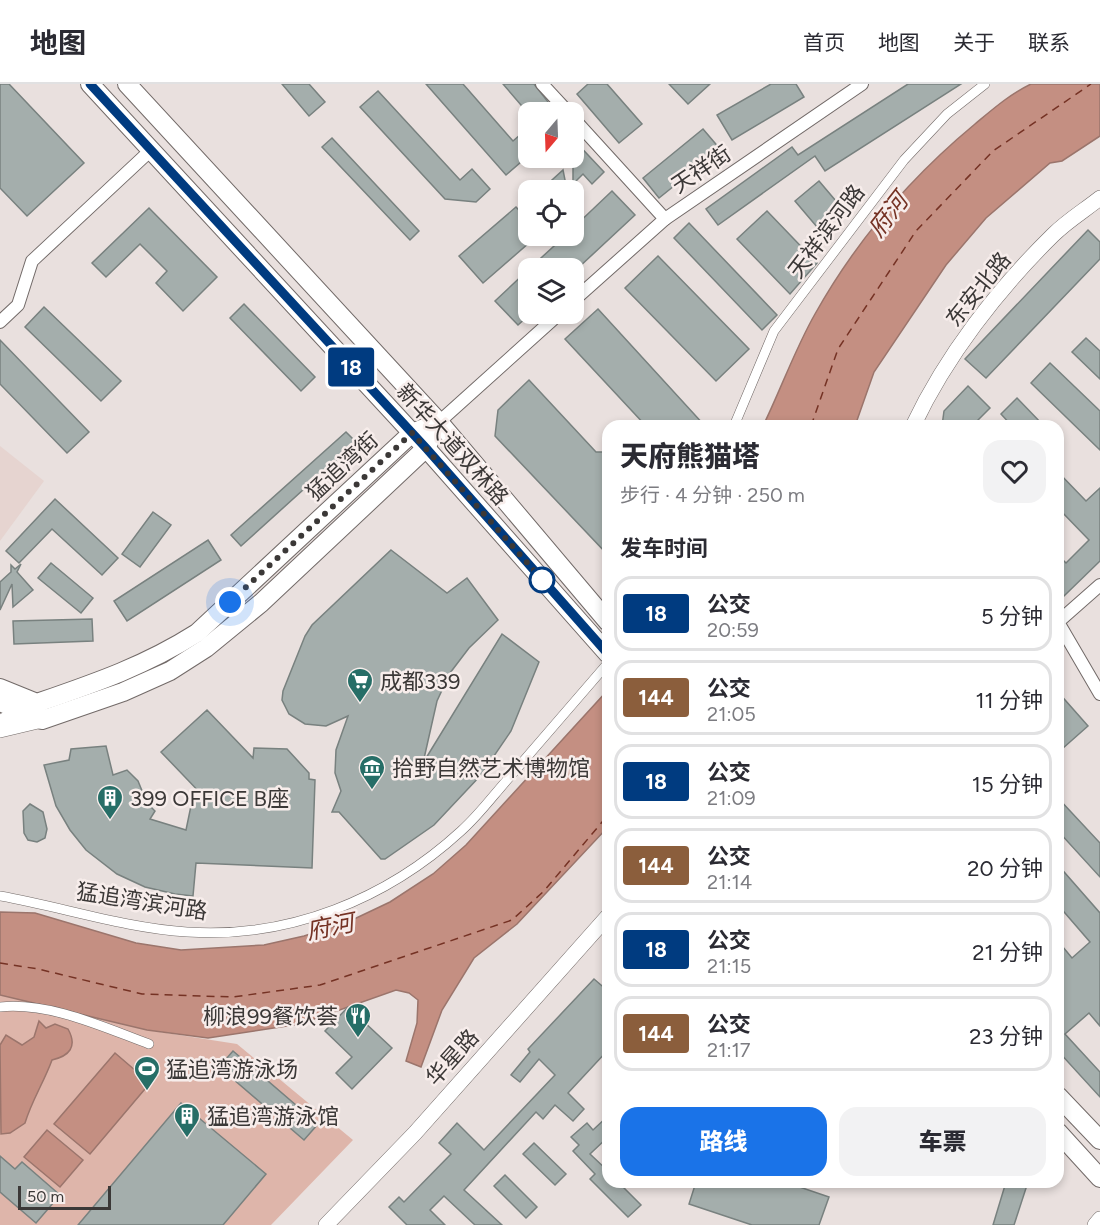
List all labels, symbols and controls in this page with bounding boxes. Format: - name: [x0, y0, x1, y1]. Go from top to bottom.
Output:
- text: 地图: [30, 26, 86, 60]
- text: 首页: [803, 30, 845, 55]
- text: 地图: [878, 30, 920, 55]
- text: 关于: [953, 30, 995, 55]
- text: 联系: [1028, 30, 1070, 55]
- north arrow: [518, 102, 584, 168]
- map controls: [518, 102, 584, 324]
- street label: 天祥街: [666, 140, 736, 199]
- street label: 天祥滨河路: [783, 179, 870, 283]
- button: locate: [518, 180, 584, 246]
- water label: 府河: [861, 184, 916, 243]
- street label: 东安北路: [940, 247, 1017, 332]
- button: layers: [518, 258, 584, 324]
- line badge: 18: [324, 348, 378, 386]
- text: 18: [340, 355, 362, 380]
- street label: 新华大道双林路: [391, 378, 514, 511]
- street label: 猛追湾街: [301, 426, 384, 506]
- text: 天府熊猫塔: [620, 439, 760, 473]
- button: heart: [983, 440, 1046, 503]
- text: 步行 · 4 分钟 · 250 m: [620, 483, 805, 507]
- text: 发车时间: [620, 535, 708, 562]
- unlabelled marker: [529, 567, 555, 593]
- your location: [215, 587, 245, 617]
- text: 公交: [707, 591, 751, 618]
- text: 18: [645, 601, 667, 626]
- text: 5 分钟: [981, 603, 1043, 630]
- text: 20:59: [707, 618, 759, 642]
- supermarket icon: 成都339: [345, 666, 375, 704]
- place label: 成都339: [380, 668, 460, 695]
- text: 公交: [707, 675, 751, 702]
- text: 144: [638, 685, 674, 710]
- text: 11 分钟: [975, 687, 1043, 714]
- text: 21:05: [707, 702, 756, 726]
- museum icon: 拾野自然艺术博物馆: [357, 753, 387, 791]
- place label: 拾野自然艺术博物馆: [392, 755, 590, 782]
- text: 公交: [707, 759, 751, 786]
- text: 18: [645, 769, 667, 794]
- text: 15 分钟: [972, 771, 1043, 798]
- building icon: 399 OFFICE B座: [95, 783, 125, 821]
- place label: 399 OFFICE B座: [130, 785, 289, 812]
- text: 21:09: [707, 786, 756, 810]
- text: 公交: [707, 843, 751, 870]
- text: 144: [638, 853, 674, 878]
- text: 20 分钟: [967, 855, 1043, 882]
- text: 21:14: [707, 870, 752, 894]
- street label: 猛追湾滨河路: [75, 878, 209, 925]
- water label: 府河: [304, 907, 360, 945]
- text: 公交: [707, 927, 751, 954]
- text: 18: [645, 937, 667, 962]
- text: 21 分钟: [972, 939, 1043, 966]
- text: 21:15: [707, 954, 751, 978]
- restaurant icon: 柳浪99餐饮荟: [343, 1001, 373, 1039]
- place label: 柳浪99餐饮荟: [203, 1003, 338, 1030]
- text: 公交: [707, 1011, 751, 1038]
- text: 144: [638, 1021, 674, 1046]
- text: 23 分钟: [969, 1023, 1043, 1050]
- street label: 华星路: [420, 1024, 484, 1091]
- text: 21:17: [707, 1038, 751, 1062]
- sports icon: 猛追湾游泳场: [132, 1054, 162, 1092]
- place label: 猛追湾游泳场: [166, 1056, 298, 1083]
- building icon: 猛追湾游泳馆: [172, 1101, 202, 1139]
- place label: 猛追湾游泳馆: [207, 1103, 339, 1130]
- button: 路线: [620, 1107, 827, 1176]
- button: 车票: [839, 1107, 1046, 1176]
- scale bar: [18, 1183, 111, 1210]
- text: 50 m: [27, 1187, 64, 1206]

